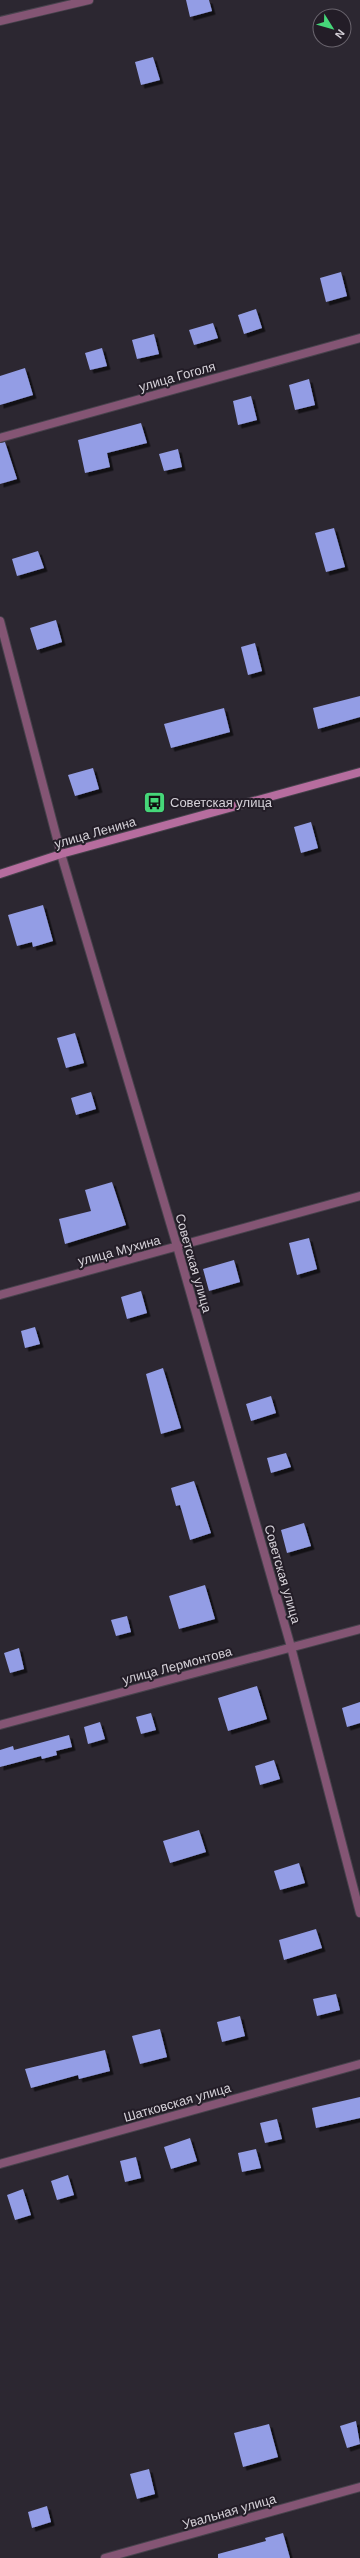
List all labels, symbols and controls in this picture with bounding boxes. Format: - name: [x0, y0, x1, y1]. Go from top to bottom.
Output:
- north arrow: [312, 8, 352, 48]
- text: N: [333, 27, 347, 41]
- street label: улица Гоголя: [137, 358, 217, 395]
- bus stop icon: Советская улица: [142, 789, 168, 815]
- place label: Советская улица: [170, 795, 273, 810]
- street label: улица Ленина: [53, 813, 138, 851]
- street label: Советская улица: [172, 1212, 215, 1315]
- street label: улица Мухина: [76, 1232, 163, 1269]
- street label: Советская улица: [261, 1523, 304, 1626]
- street label: улица Лермонтова: [121, 1643, 234, 1687]
- street label: Шатковская улица: [122, 2080, 233, 2125]
- street label: Увальная улица: [181, 2491, 278, 2532]

